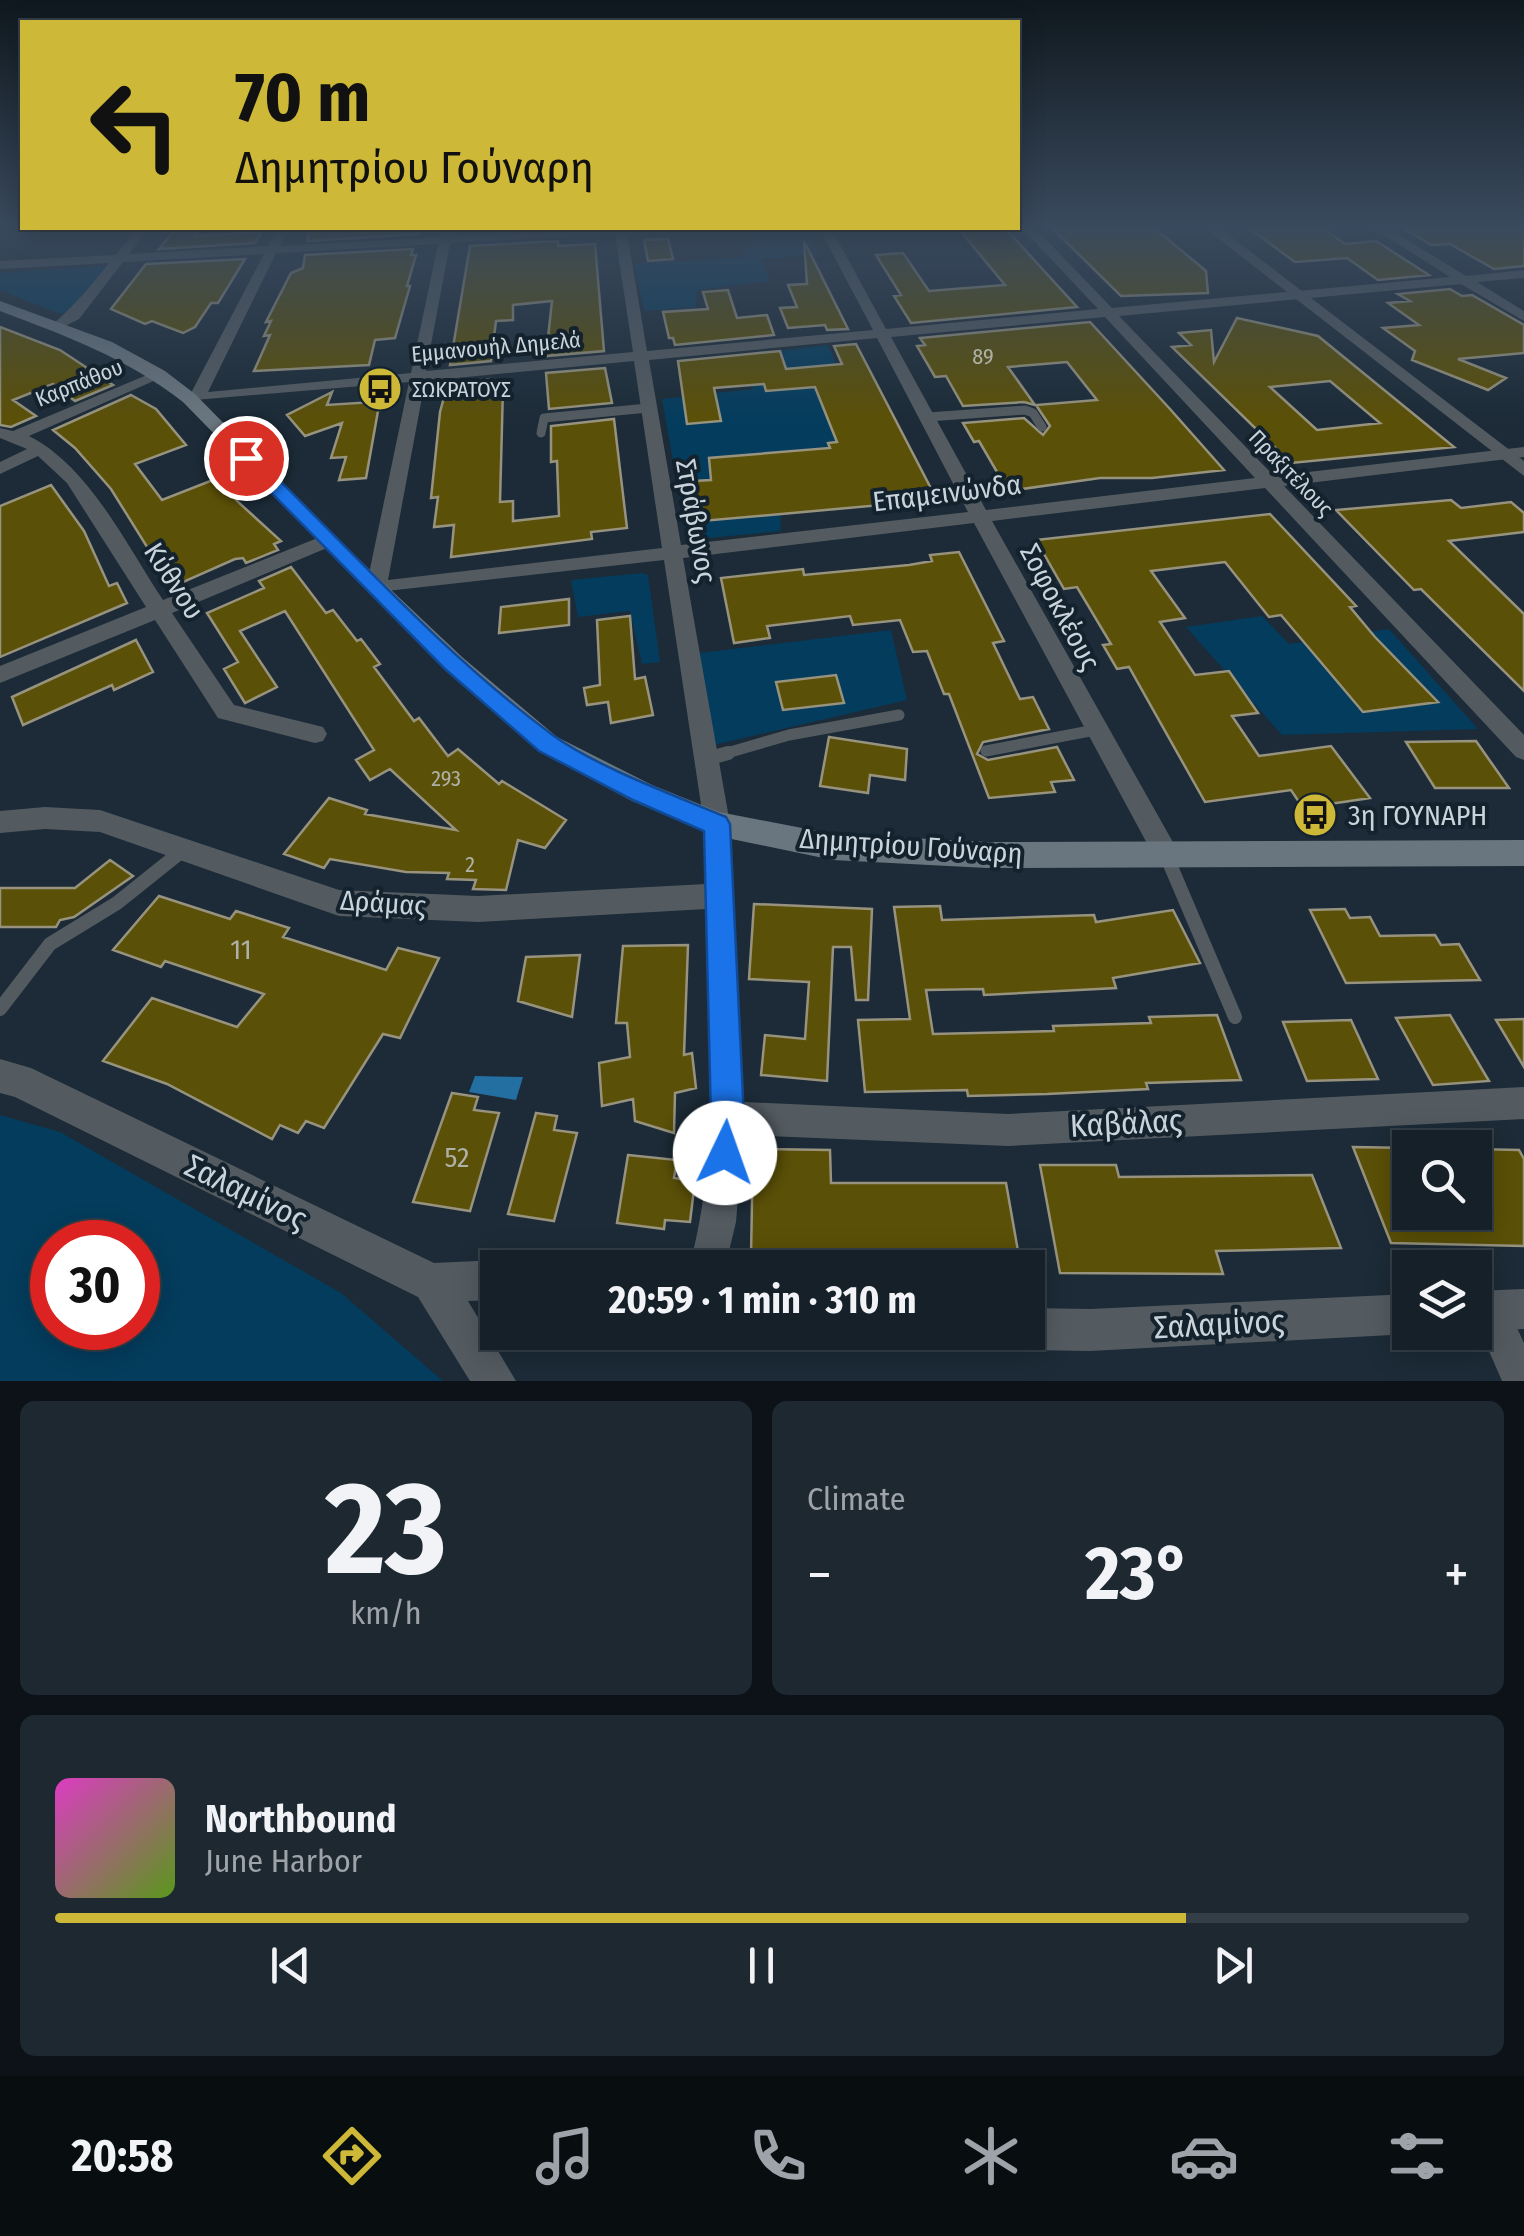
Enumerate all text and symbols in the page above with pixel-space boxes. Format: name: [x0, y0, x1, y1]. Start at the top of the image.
text: 70 m: [235, 56, 370, 140]
icon: left: [70, 60, 200, 190]
text: Δημητρίου Γούναρη: [235, 141, 594, 195]
street label: Εμμανουήλ Δημελά: [410, 326, 582, 368]
house number: 89: [972, 343, 994, 370]
street label: Καρπάθου: [31, 353, 127, 413]
bus stop icon: ΣΩΚΡΑΤΟΥΣ: [357, 366, 403, 412]
place label: ΣΩΚΡΑΤΟΥΣ: [412, 376, 511, 403]
pin: [204, 416, 289, 501]
street label: Πραξιτέλους: [1243, 424, 1339, 522]
icon: arrive: [219, 431, 274, 486]
street label: Στράβωνος: [669, 456, 723, 586]
street label: Επαμεινώνδα: [871, 468, 1023, 518]
street label: Κύθνου: [137, 537, 211, 625]
street label: Σοφοκλέους: [1013, 538, 1107, 676]
house number: 293: [431, 765, 461, 792]
bus stop icon: 3η ΓΟΥΝΑΡΗ: [1292, 792, 1338, 838]
place label: 3η ΓΟΥΝΑΡΗ: [1348, 799, 1487, 832]
street label: Δημητρίου Γούναρη: [799, 822, 1023, 870]
house number: 2: [465, 851, 475, 878]
street label: Δράμας: [339, 884, 427, 922]
house number: 11: [230, 933, 252, 966]
position arrow: [673, 1101, 777, 1205]
street label: Καβάλας: [1069, 1101, 1184, 1145]
map controls: [1392, 1130, 1492, 1350]
button: search: [1392, 1130, 1492, 1230]
house number: 52: [445, 1141, 469, 1174]
street label: Σαλαμίνος: [179, 1146, 314, 1238]
speed limit sign: 30: [30, 1220, 160, 1350]
button: layers: [1392, 1250, 1492, 1350]
text: 20:59 · 1 min · 310 m: [609, 1277, 916, 1323]
street label: Σαλαμίνος: [1153, 1302, 1286, 1346]
text: 23: [325, 1451, 447, 1607]
text: Climate: [807, 1480, 906, 1518]
text: 23°: [1085, 1529, 1191, 1619]
text: −: [807, 1542, 832, 1608]
text: +: [1444, 1542, 1469, 1608]
text: km/h: [350, 1594, 422, 1632]
text: Northbound: [205, 1796, 397, 1842]
text: June Harbor: [205, 1842, 362, 1880]
icon: previous: [263, 1938, 318, 1993]
icon: pause: [734, 1938, 789, 1993]
icon: next: [1206, 1938, 1261, 1993]
icon: directions: [317, 2121, 387, 2191]
icon: music: [530, 2121, 600, 2191]
icon: phone: [743, 2121, 813, 2191]
icon: climate: [956, 2121, 1026, 2191]
icon: car: [1169, 2121, 1239, 2191]
icon: filters: [1382, 2121, 1452, 2191]
text: 20:58: [72, 2129, 174, 2183]

